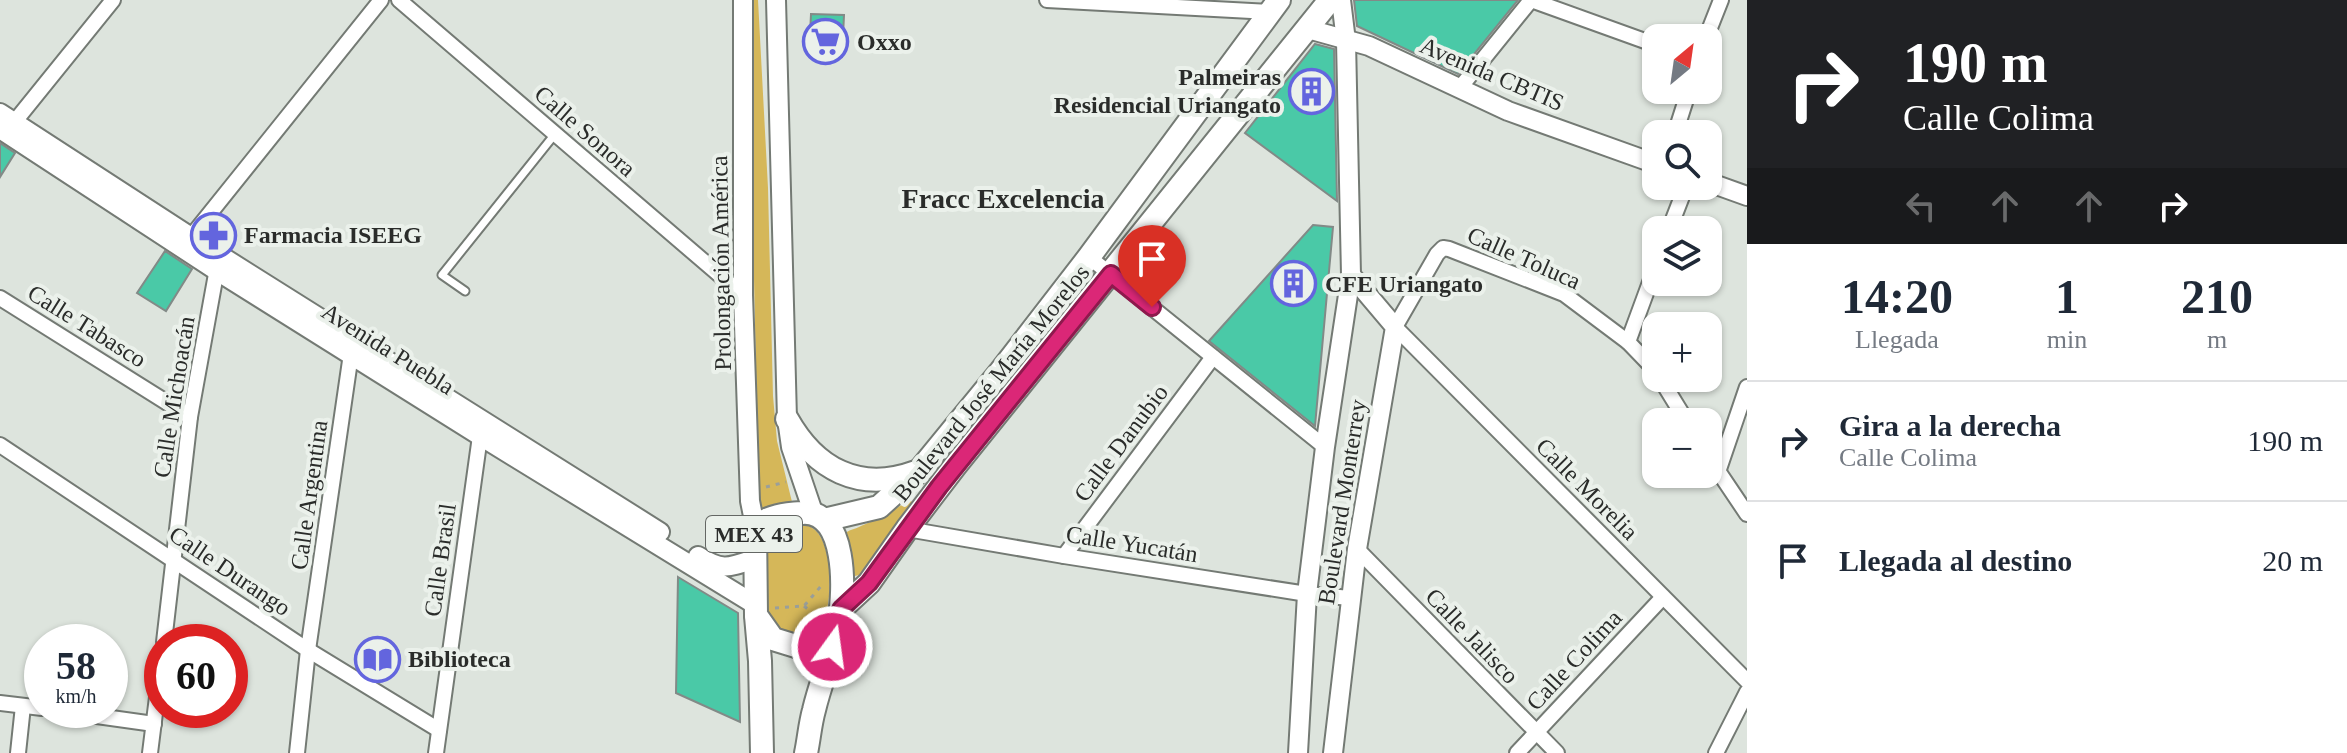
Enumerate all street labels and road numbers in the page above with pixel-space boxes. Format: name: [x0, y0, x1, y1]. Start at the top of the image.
street label: Avenida CBTIS: [1416, 32, 1568, 116]
street label: Calle Sonora: [529, 80, 641, 182]
street label: Prolongación América: [706, 155, 736, 371]
street label: Calle Toluca: [1463, 221, 1585, 295]
street label: Boulevard José María Morelos: [888, 260, 1094, 506]
street label: Calle Tabasco: [23, 279, 151, 373]
street label: Avenida Puebla: [317, 298, 459, 400]
street label: Calle Michoacán: [148, 314, 200, 480]
street label: Calle Danubio: [1069, 380, 1173, 506]
street label: Boulevard Monterrey: [1313, 398, 1371, 606]
street label: Calle Argentina: [286, 418, 332, 572]
street label: Calle Morelia: [1531, 433, 1643, 545]
street label: Calle Brasil: [419, 501, 461, 618]
road number: MEX 43: [706, 516, 802, 552]
street label: Calle Durango: [164, 521, 296, 621]
street label: Calle Yucatán: [1064, 521, 1200, 567]
street label: Calle Jalisco: [1420, 583, 1524, 689]
street label: Calle Colima: [1521, 604, 1627, 715]

